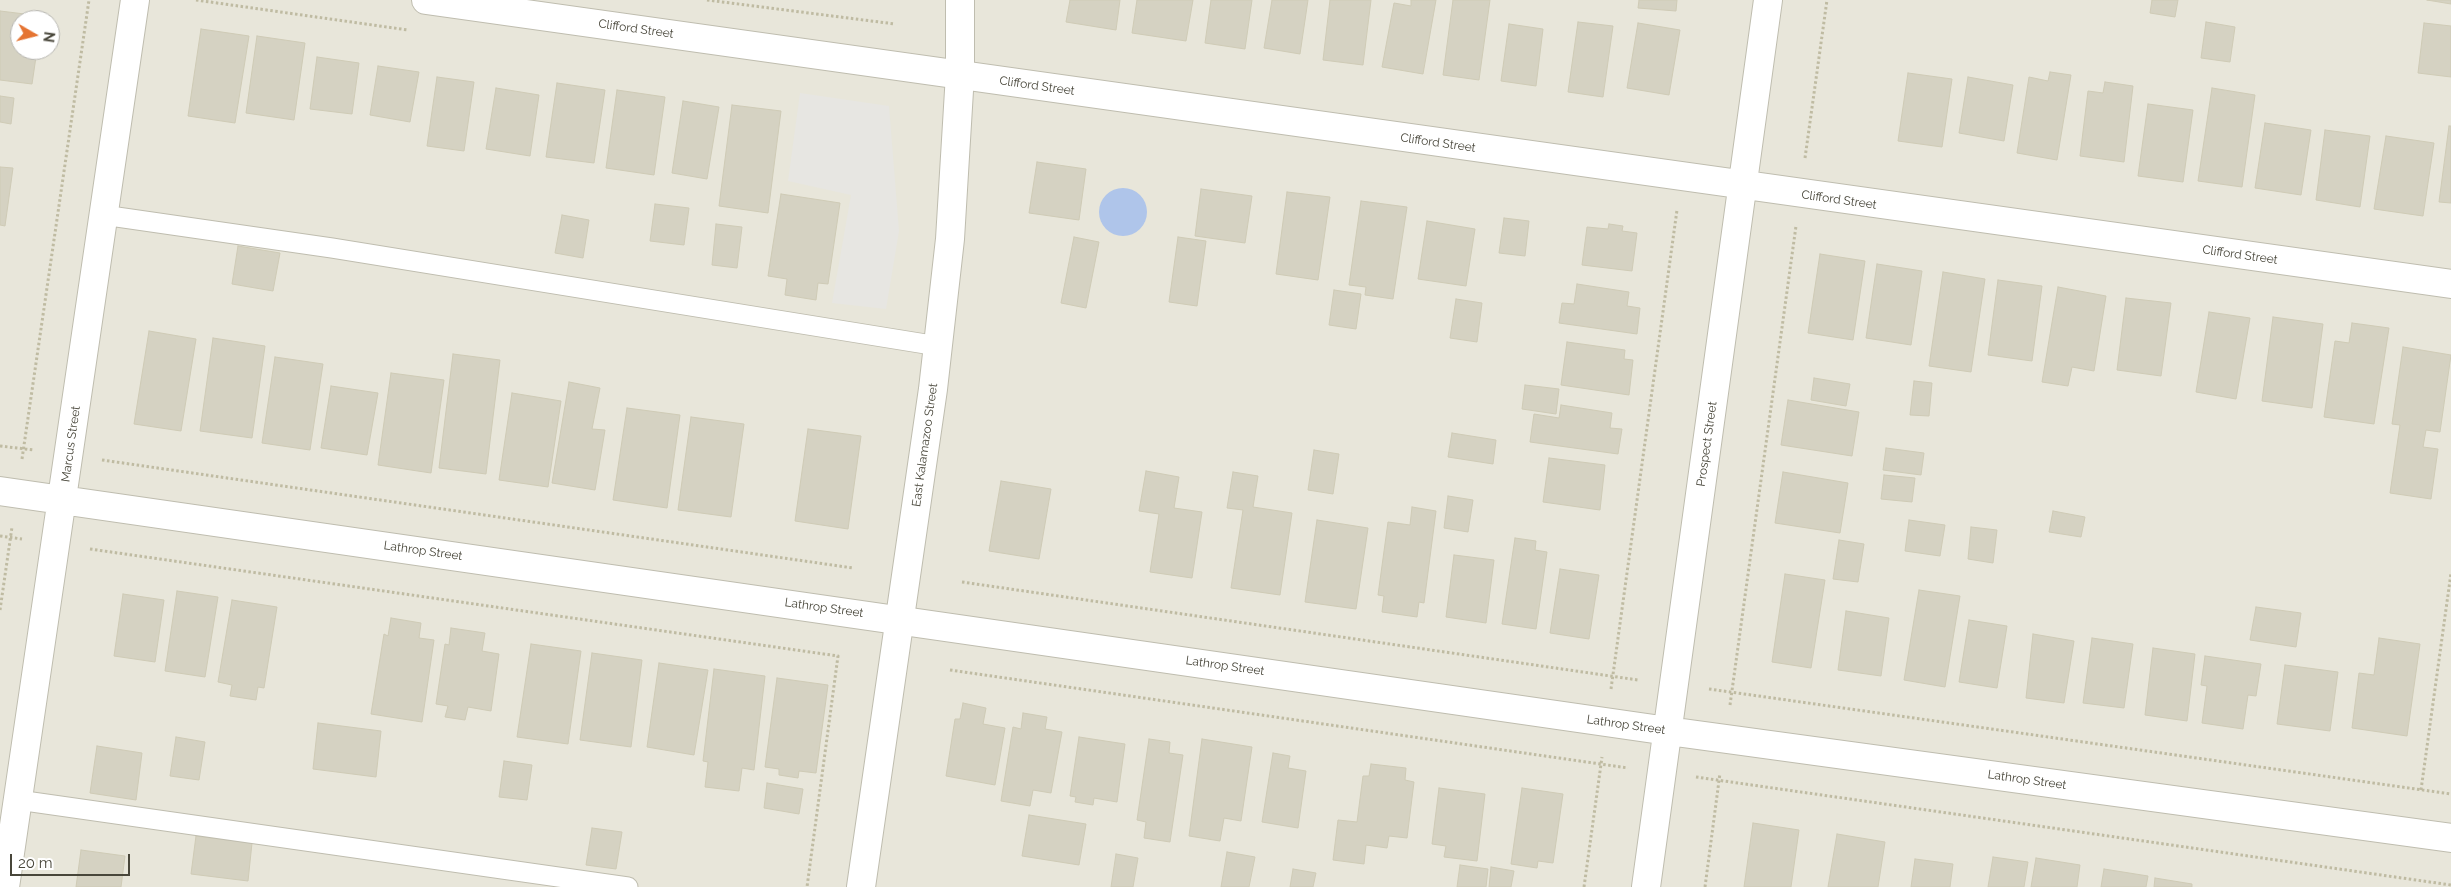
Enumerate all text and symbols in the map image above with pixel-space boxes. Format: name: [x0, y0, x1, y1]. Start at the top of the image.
north arrow: [10, 10, 60, 60]
street label: Clifford Street: [597, 17, 675, 41]
text: N: [40, 31, 58, 43]
street label: Clifford Street: [998, 74, 1076, 98]
street label: Clifford Street: [1399, 131, 1477, 155]
street label: Clifford Street: [1800, 188, 1878, 212]
street label: Clifford Street: [2201, 243, 2279, 267]
street label: East Kalamazoo Street: [909, 382, 941, 508]
street label: Prospect Street: [1694, 401, 1720, 487]
street label: Marcus Street: [59, 405, 83, 483]
street label: Lathrop Street: [383, 538, 463, 564]
street label: Lathrop Street: [784, 595, 864, 621]
street label: Lathrop Street: [1185, 653, 1265, 679]
street label: Lathrop Street: [1586, 712, 1666, 738]
street label: Lathrop Street: [1987, 767, 2067, 793]
scale bar: [12, 844, 132, 876]
text: 20 m: [18, 854, 53, 872]

